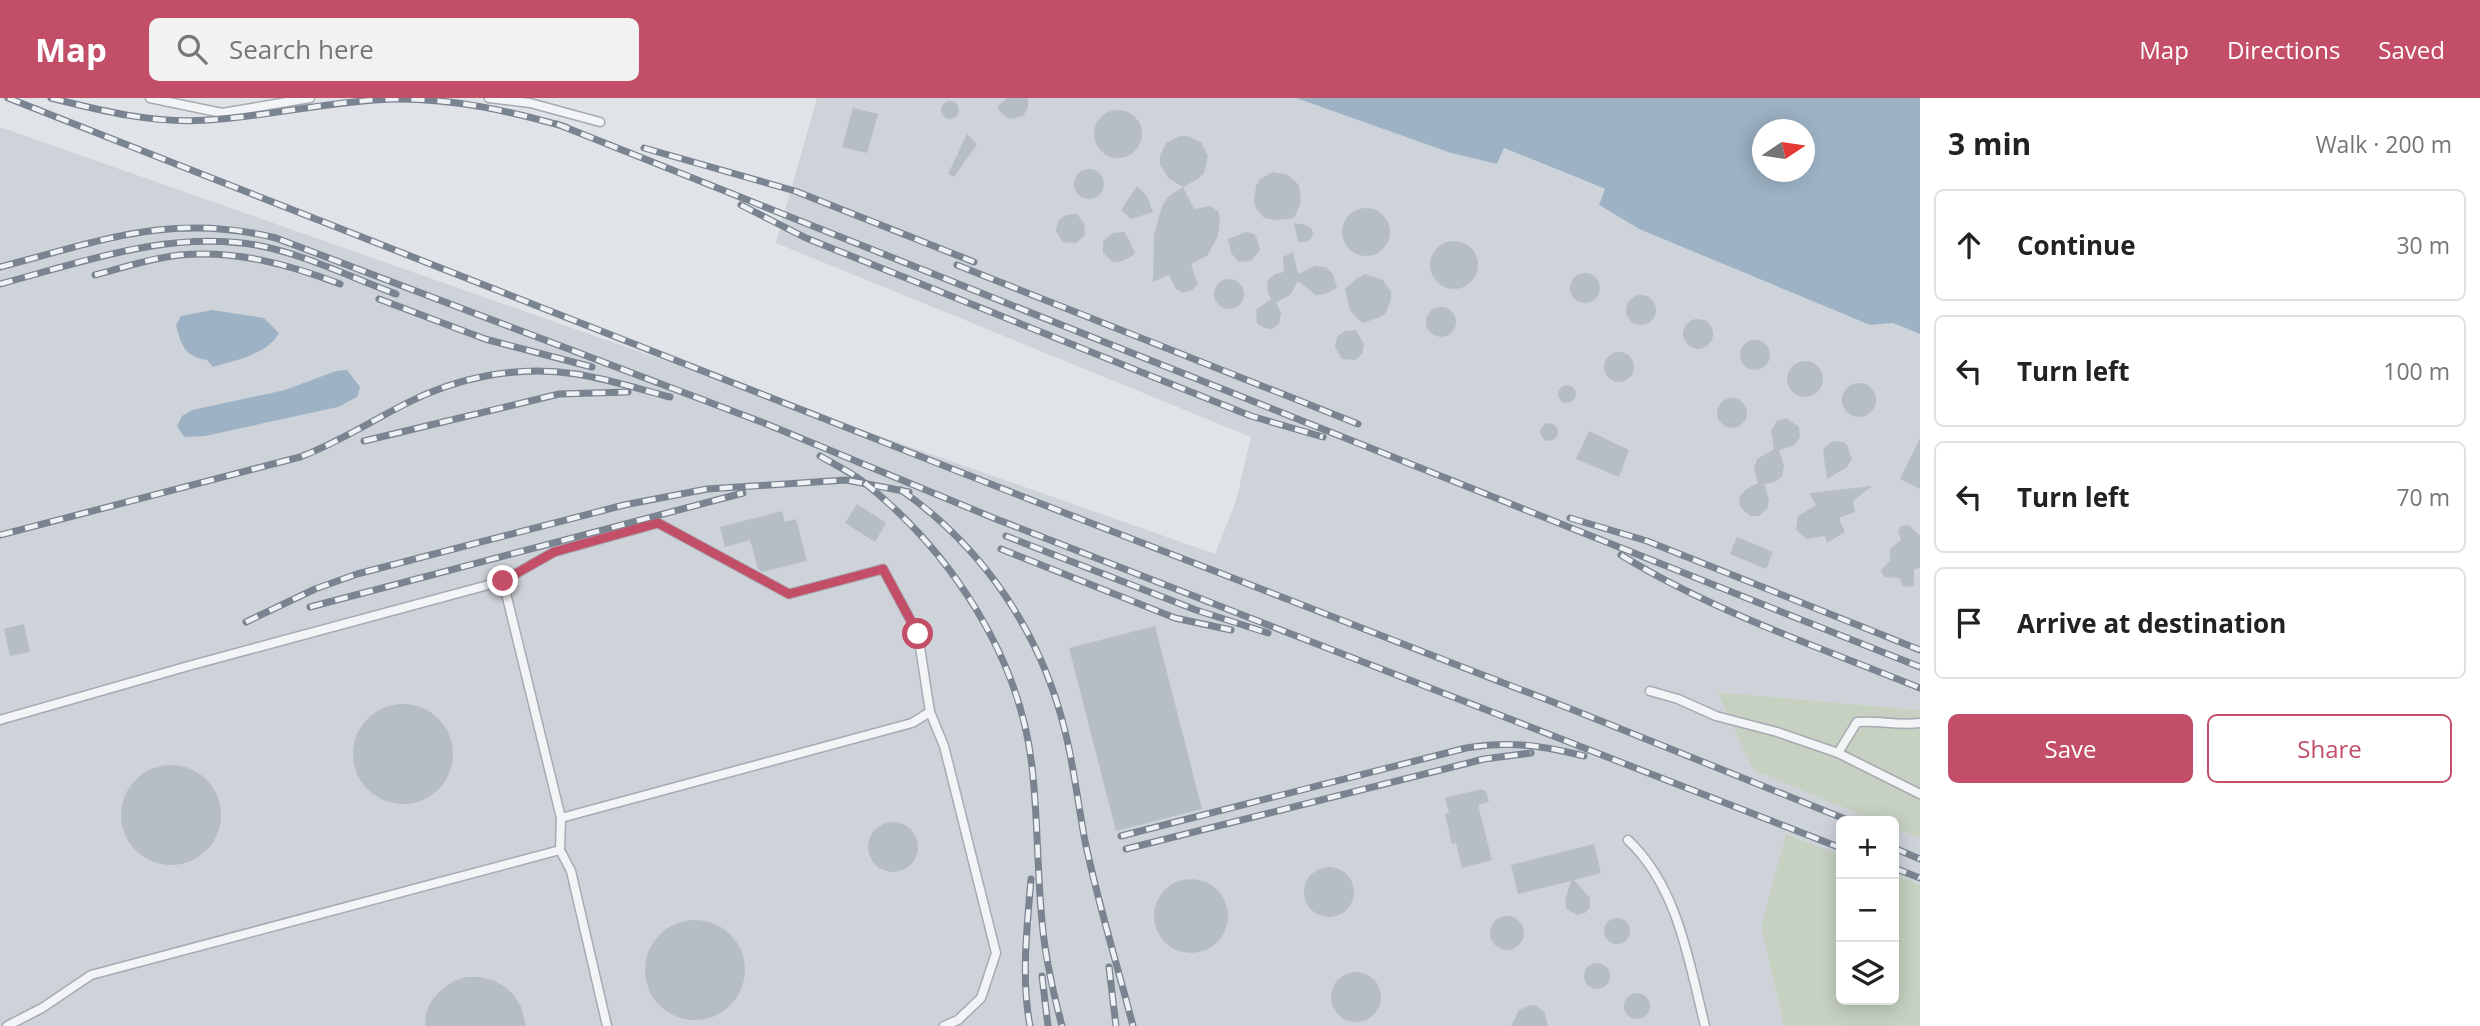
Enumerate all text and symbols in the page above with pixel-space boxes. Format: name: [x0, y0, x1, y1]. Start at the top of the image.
search box: [149, 18, 639, 81]
text: Map: [35, 27, 107, 72]
icon: search: [173, 30, 211, 68]
text: Search here: [229, 31, 374, 67]
text: Map: [2139, 33, 2189, 66]
text: Directions: [2227, 33, 2340, 66]
text: Saved: [2378, 33, 2445, 66]
north arrow: [1752, 119, 1815, 182]
text: 3 min: [1948, 123, 2031, 164]
text: Walk · 200 m: [2315, 128, 2452, 160]
icon: ahead: [1950, 226, 1988, 264]
text: Continue: [2017, 227, 2136, 263]
text: 30 m: [2396, 229, 2450, 261]
icon: left: [1950, 352, 1988, 390]
text: Turn left: [2017, 353, 2129, 389]
text: 100 m: [2383, 355, 2450, 387]
icon: left: [1950, 478, 1988, 516]
text: Turn left: [2017, 479, 2129, 515]
text: 70 m: [2396, 481, 2450, 513]
route end: [487, 565, 518, 596]
icon: arrive: [1950, 604, 1988, 642]
text: Arrive at destination: [2017, 605, 2286, 641]
route start: [902, 618, 933, 649]
button: Save: [1948, 714, 2193, 783]
button: Share: [2207, 714, 2452, 783]
map controls: [1836, 816, 1899, 1005]
button: +: [1836, 816, 1899, 879]
button: −: [1836, 879, 1899, 942]
button: layers: [1836, 942, 1899, 1005]

